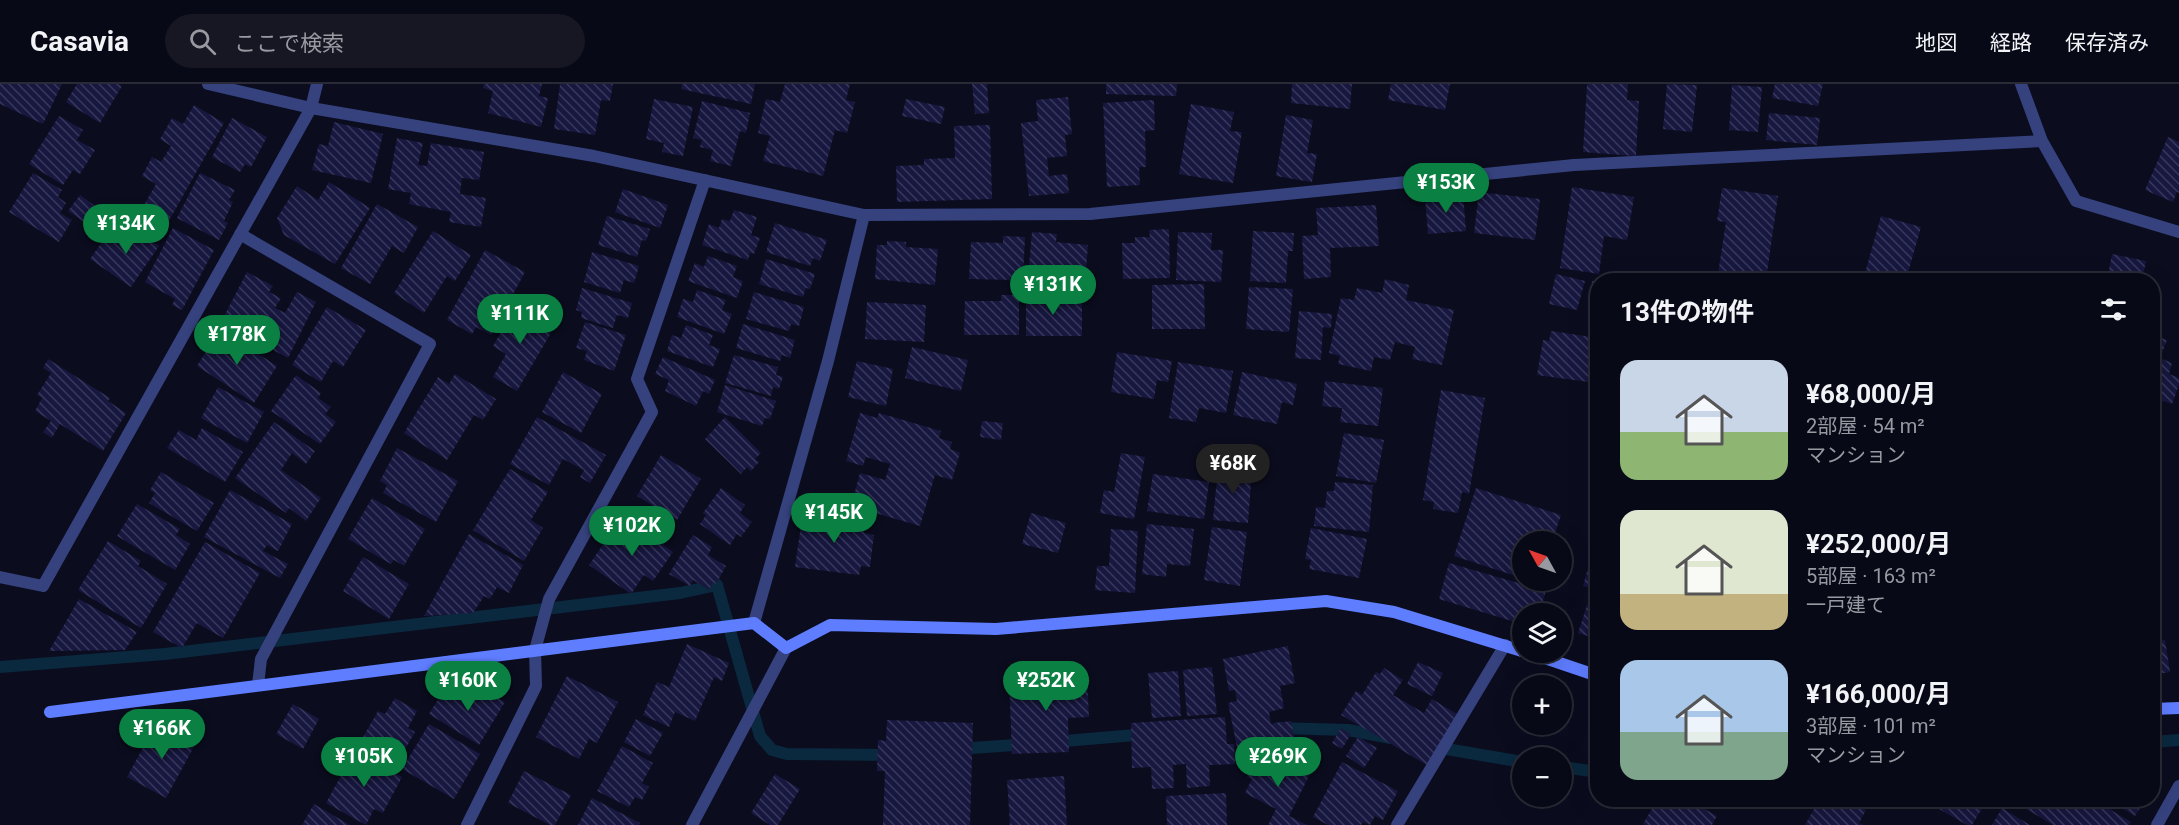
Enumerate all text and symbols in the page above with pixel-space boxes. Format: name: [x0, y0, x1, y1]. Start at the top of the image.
search box: [165, 14, 585, 68]
text: Casavia: [30, 25, 129, 58]
icon: search: [186, 25, 219, 58]
text: ここで検索: [234, 31, 344, 56]
text: 地図: [1915, 31, 1957, 55]
text: 経路: [1990, 31, 2032, 55]
text: 保存済み: [2065, 31, 2149, 55]
pin: ¥153K: [1404, 163, 1488, 214]
text: ¥153K: [1417, 170, 1475, 194]
pin: ¥134K: [84, 204, 168, 255]
text: ¥134K: [97, 211, 155, 235]
pin: ¥131K: [1011, 265, 1095, 316]
text: ¥131K: [1024, 272, 1082, 296]
icon: filters: [2097, 293, 2130, 326]
pin: ¥111K: [478, 294, 562, 345]
text: 13件の物件: [1620, 297, 1754, 327]
text: ¥111K: [491, 301, 549, 325]
pin: ¥178K: [195, 315, 279, 366]
text: ¥178K: [208, 322, 266, 346]
text: ¥68,000/月: [1806, 379, 1937, 409]
icon: home: [1668, 384, 1740, 456]
text: 2部屋 · 54 m²: [1806, 414, 1925, 438]
text: マンション: [1806, 443, 1906, 467]
pin: ¥68K: [1197, 444, 1269, 495]
text: ¥68K: [1210, 451, 1256, 475]
pin: ¥145K: [792, 493, 876, 544]
text: ¥145K: [805, 500, 863, 524]
pin: ¥102K: [590, 506, 674, 557]
text: ¥102K: [603, 513, 661, 537]
text: ¥252,000/月: [1806, 529, 1952, 559]
north arrow: [1512, 531, 1572, 591]
map controls: [1512, 531, 1572, 807]
icon: home: [1668, 534, 1740, 606]
text: 5部屋 · 163 m²: [1806, 564, 1936, 588]
text: 一戸建て: [1806, 593, 1886, 617]
button: layers: [1512, 603, 1572, 663]
pin: ¥160K: [426, 661, 510, 712]
pin: ¥252K: [1004, 661, 1088, 712]
text: ¥160K: [439, 668, 497, 692]
text: ¥252K: [1017, 668, 1075, 692]
button: +: [1512, 675, 1572, 735]
text: ¥166,000/月: [1806, 679, 1952, 709]
icon: home: [1668, 684, 1740, 756]
pin: ¥166K: [120, 709, 204, 760]
text: 3部屋 · 101 m²: [1806, 714, 1936, 738]
text: ¥166K: [133, 716, 191, 740]
pin: ¥105K: [322, 737, 406, 788]
pin: ¥269K: [1236, 737, 1320, 788]
text: マンション: [1806, 743, 1906, 767]
text: ¥105K: [335, 744, 393, 768]
text: ¥269K: [1249, 744, 1307, 768]
button: −: [1512, 747, 1572, 807]

